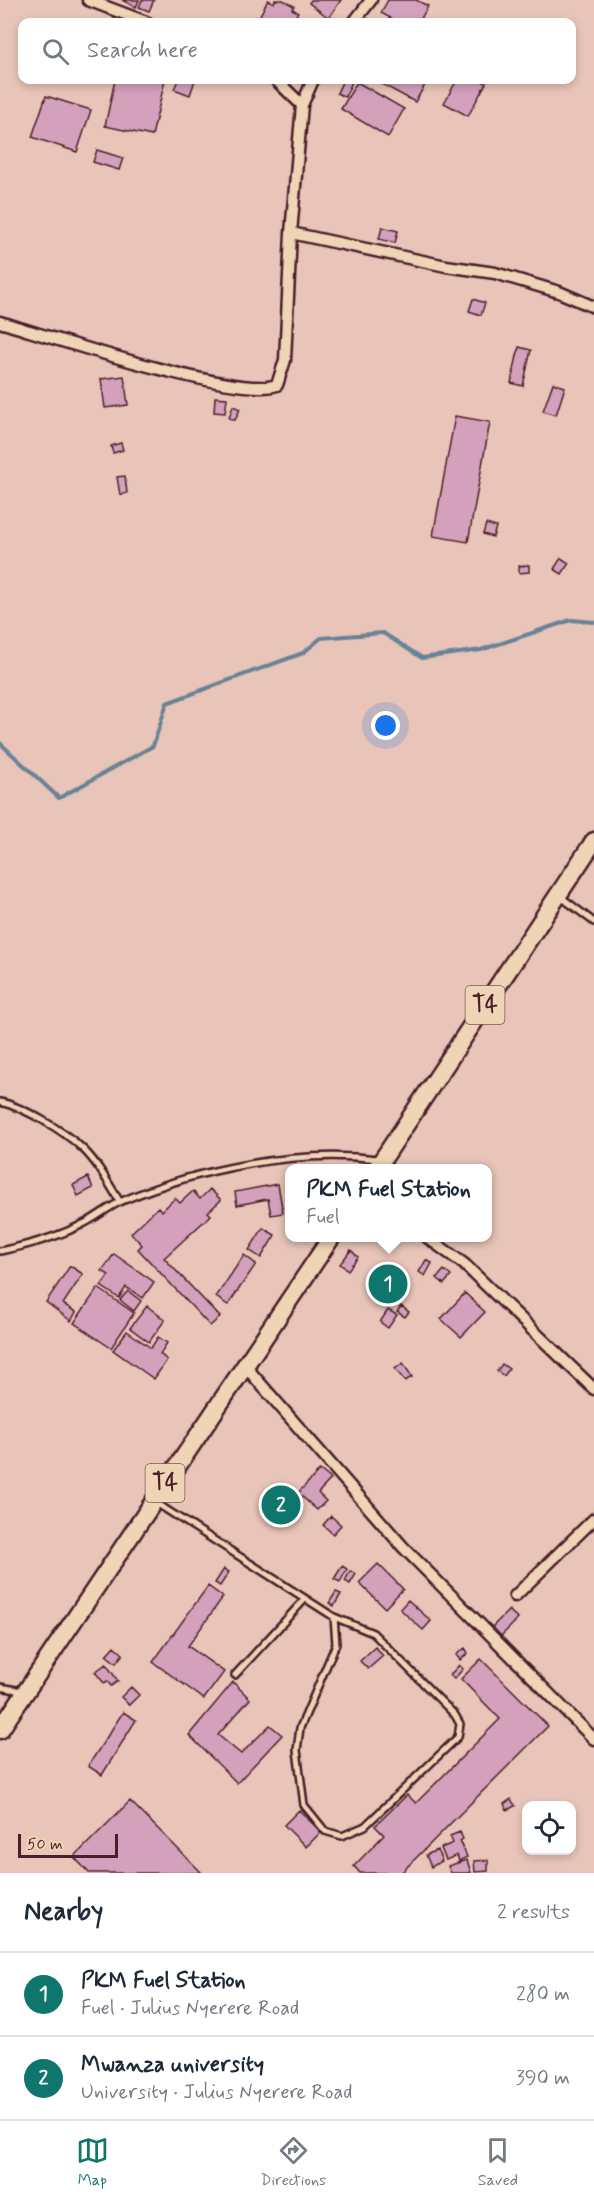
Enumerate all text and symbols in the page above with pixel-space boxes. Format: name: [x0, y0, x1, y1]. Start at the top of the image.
search box: [18, 18, 576, 84]
icon: search: [39, 35, 72, 68]
text: Search here: [87, 37, 198, 65]
your location: [371, 711, 400, 740]
road number: T4: [466, 986, 504, 1024]
popup: [285, 1164, 492, 1242]
text: PKM Fuel Station: [306, 1176, 471, 1204]
text: Fuel: [306, 1204, 340, 1231]
pin: 1: [368, 1262, 408, 1306]
road number: T4: [146, 1464, 184, 1502]
pin: 2: [262, 1482, 300, 1528]
map controls: [522, 1801, 576, 1855]
button: locate: [522, 1801, 576, 1855]
scale bar: [18, 1831, 118, 1858]
text: 50 m: [27, 1834, 63, 1855]
text: Nearby: [24, 1895, 103, 1929]
text: 2 results: [497, 1899, 570, 1926]
text: PKM Fuel Station: [81, 1967, 246, 1995]
text: 1: [39, 1981, 48, 2008]
text: 280 m: [516, 1981, 570, 2008]
text: Fuel · Julius Nyerere Road: [81, 1995, 299, 2022]
text: Mwanza university: [81, 2051, 264, 2079]
text: 2: [39, 2065, 48, 2092]
text: 390 m: [516, 2065, 570, 2092]
text: University · Julius Nyerere Road: [81, 2079, 353, 2106]
tab: Map: [76, 2134, 109, 2191]
tab: Directions: [260, 2134, 326, 2191]
tab: Saved: [478, 2134, 518, 2191]

